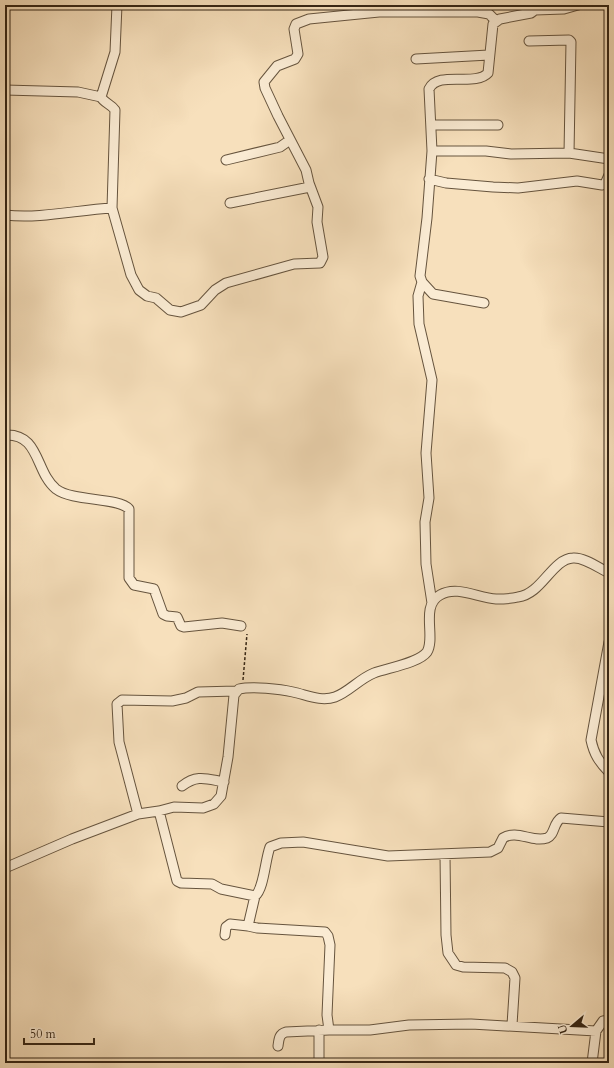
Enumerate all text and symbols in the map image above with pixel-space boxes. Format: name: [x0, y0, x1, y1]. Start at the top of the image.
north arrow: [552, 1006, 592, 1046]
scale bar: [24, 1020, 94, 1046]
text: U: [554, 1022, 572, 1036]
text: 50 m: [30, 1026, 57, 1042]

